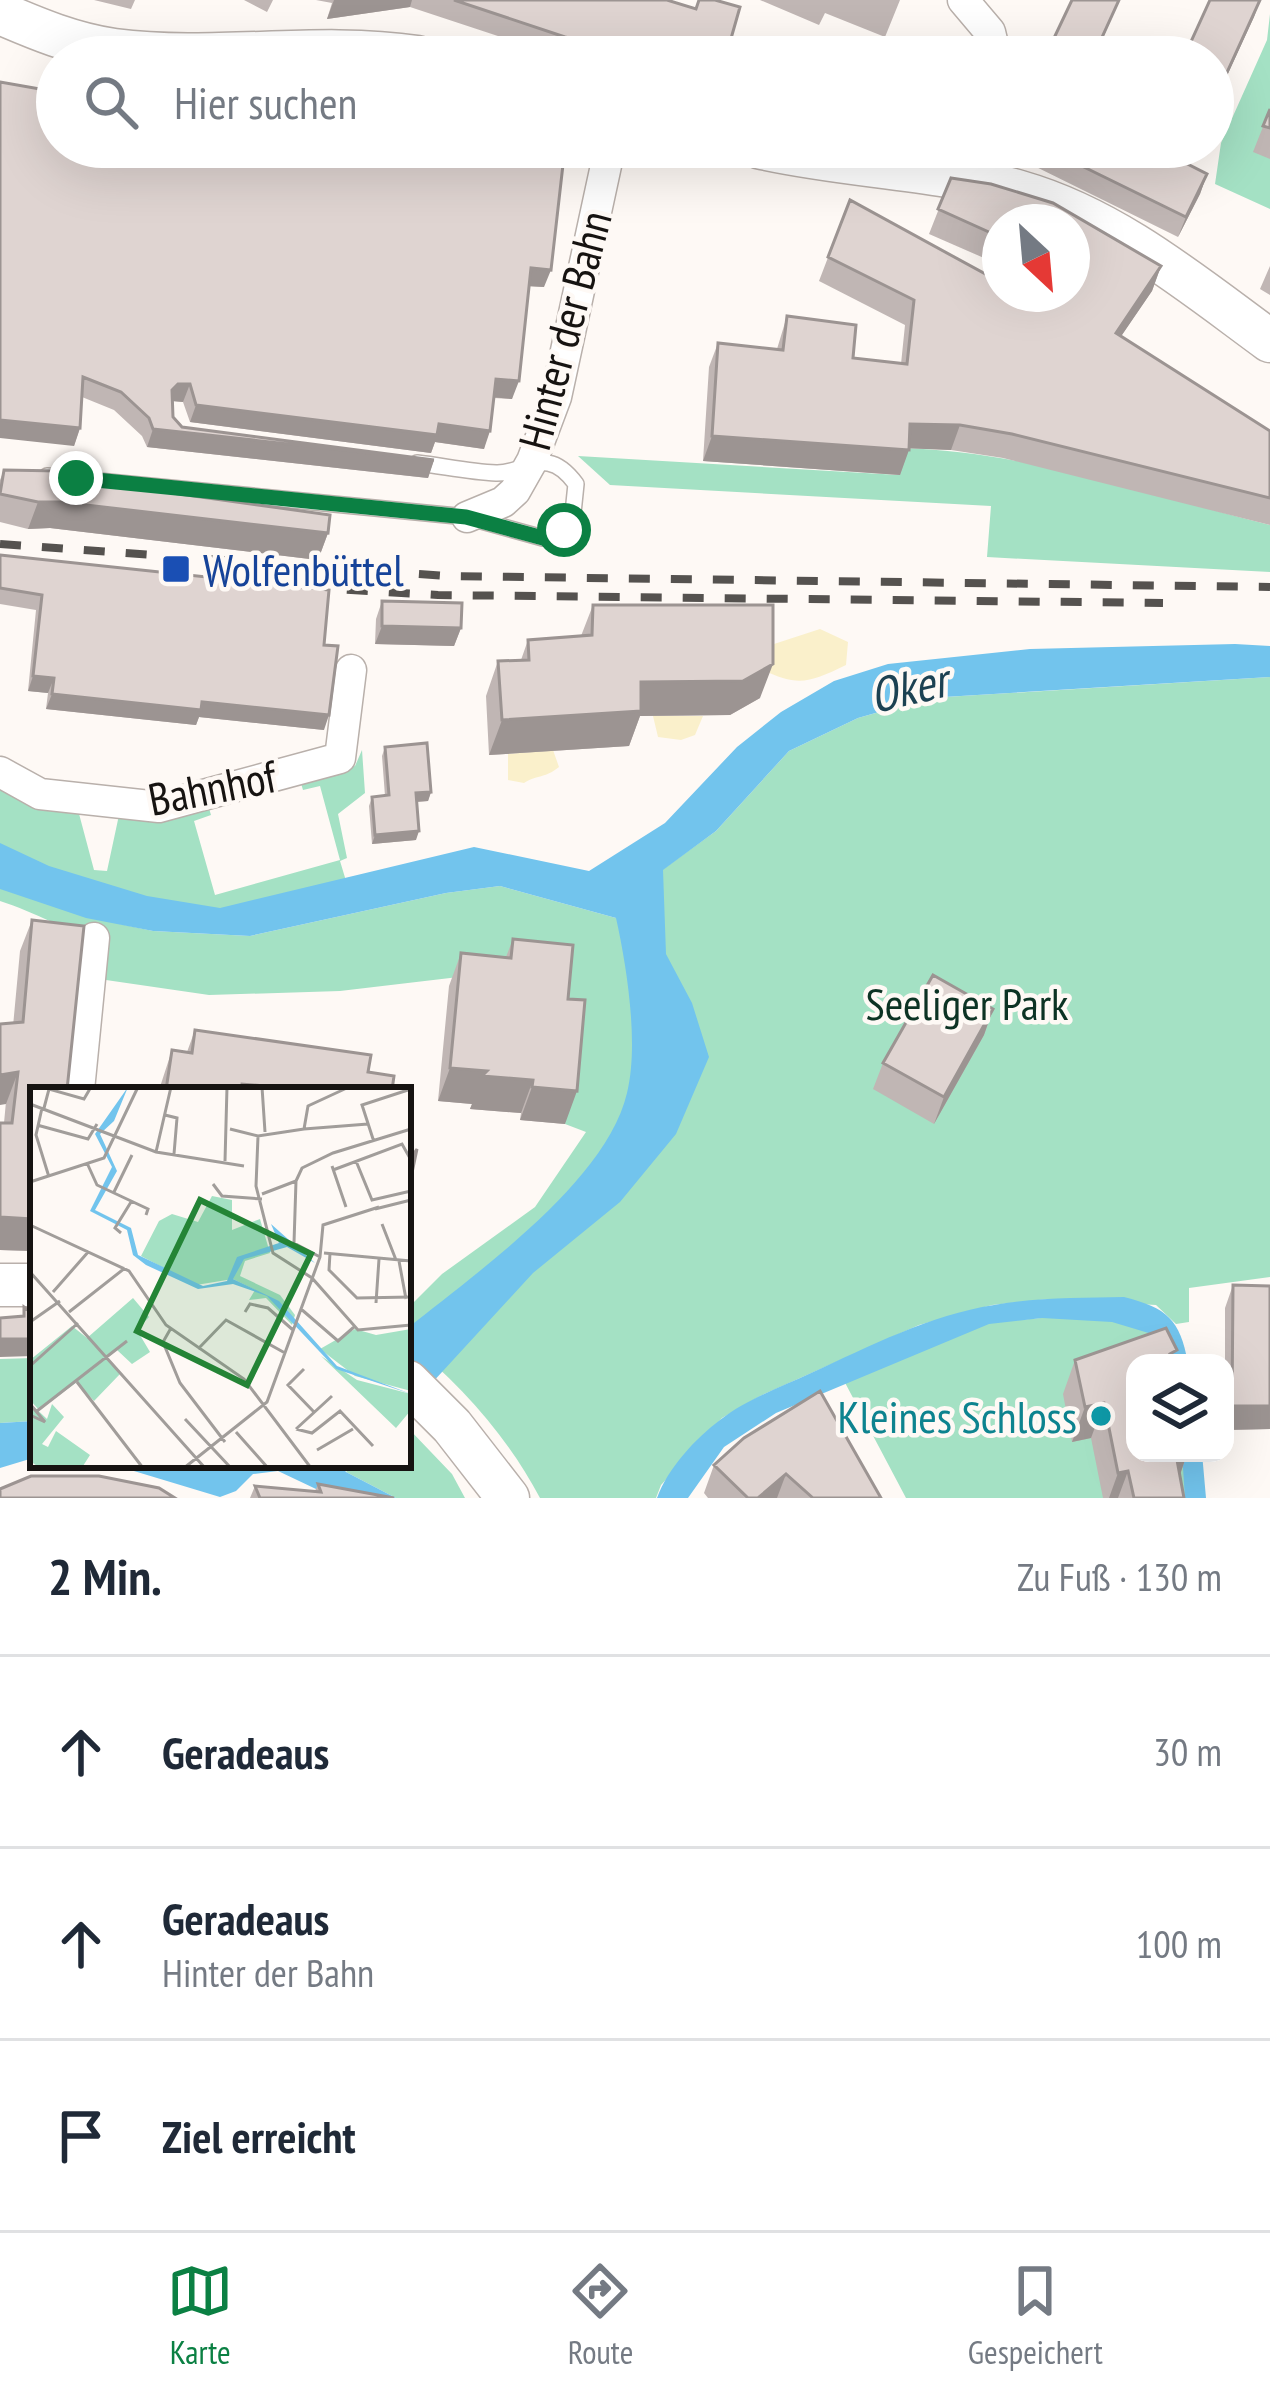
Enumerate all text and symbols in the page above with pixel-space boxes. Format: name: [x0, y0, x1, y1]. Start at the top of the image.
search box: [36, 36, 1234, 168]
icon: search: [78, 69, 144, 135]
text: Hier suchen: [174, 73, 357, 131]
street label: Hinter der Bahn: [504, 204, 624, 456]
north arrow: [982, 204, 1090, 312]
route end: [49, 451, 103, 505]
route start: [537, 503, 591, 557]
place label: Wolfenbüttel: [203, 540, 404, 598]
marker: Wolfenbüttel: [160, 553, 192, 585]
water label: Oker: [863, 647, 958, 726]
street label: Bahnhof: [143, 746, 282, 828]
park label: Seeliger Park: [865, 974, 1069, 1032]
inset map: [30, 1087, 411, 1468]
map controls: [1126, 1354, 1234, 1462]
button: layers: [1126, 1354, 1234, 1462]
place label: Kleines Schloss: [837, 1387, 1077, 1445]
marker: Kleines Schloss: [1088, 1403, 1114, 1429]
text: 2 Min.: [48, 1543, 162, 1609]
text: Zu Fuß · 130 m: [1017, 1551, 1222, 1602]
icon: ahead: [48, 1719, 114, 1785]
text: Geradeaus: [162, 1723, 329, 1781]
text: 30 m: [1153, 1726, 1222, 1777]
text: Geradeaus: [162, 1889, 329, 1947]
icon: ahead: [48, 1911, 114, 1977]
text: 100 m: [1136, 1918, 1222, 1969]
text: Hinter der Bahn: [162, 1947, 374, 1998]
icon: arrive: [48, 2103, 114, 2169]
text: Ziel erreicht: [162, 2107, 356, 2165]
tab: Karte: [167, 2258, 233, 2373]
tab: Route: [567, 2258, 633, 2373]
tab: Gespeichert: [968, 2258, 1103, 2373]

